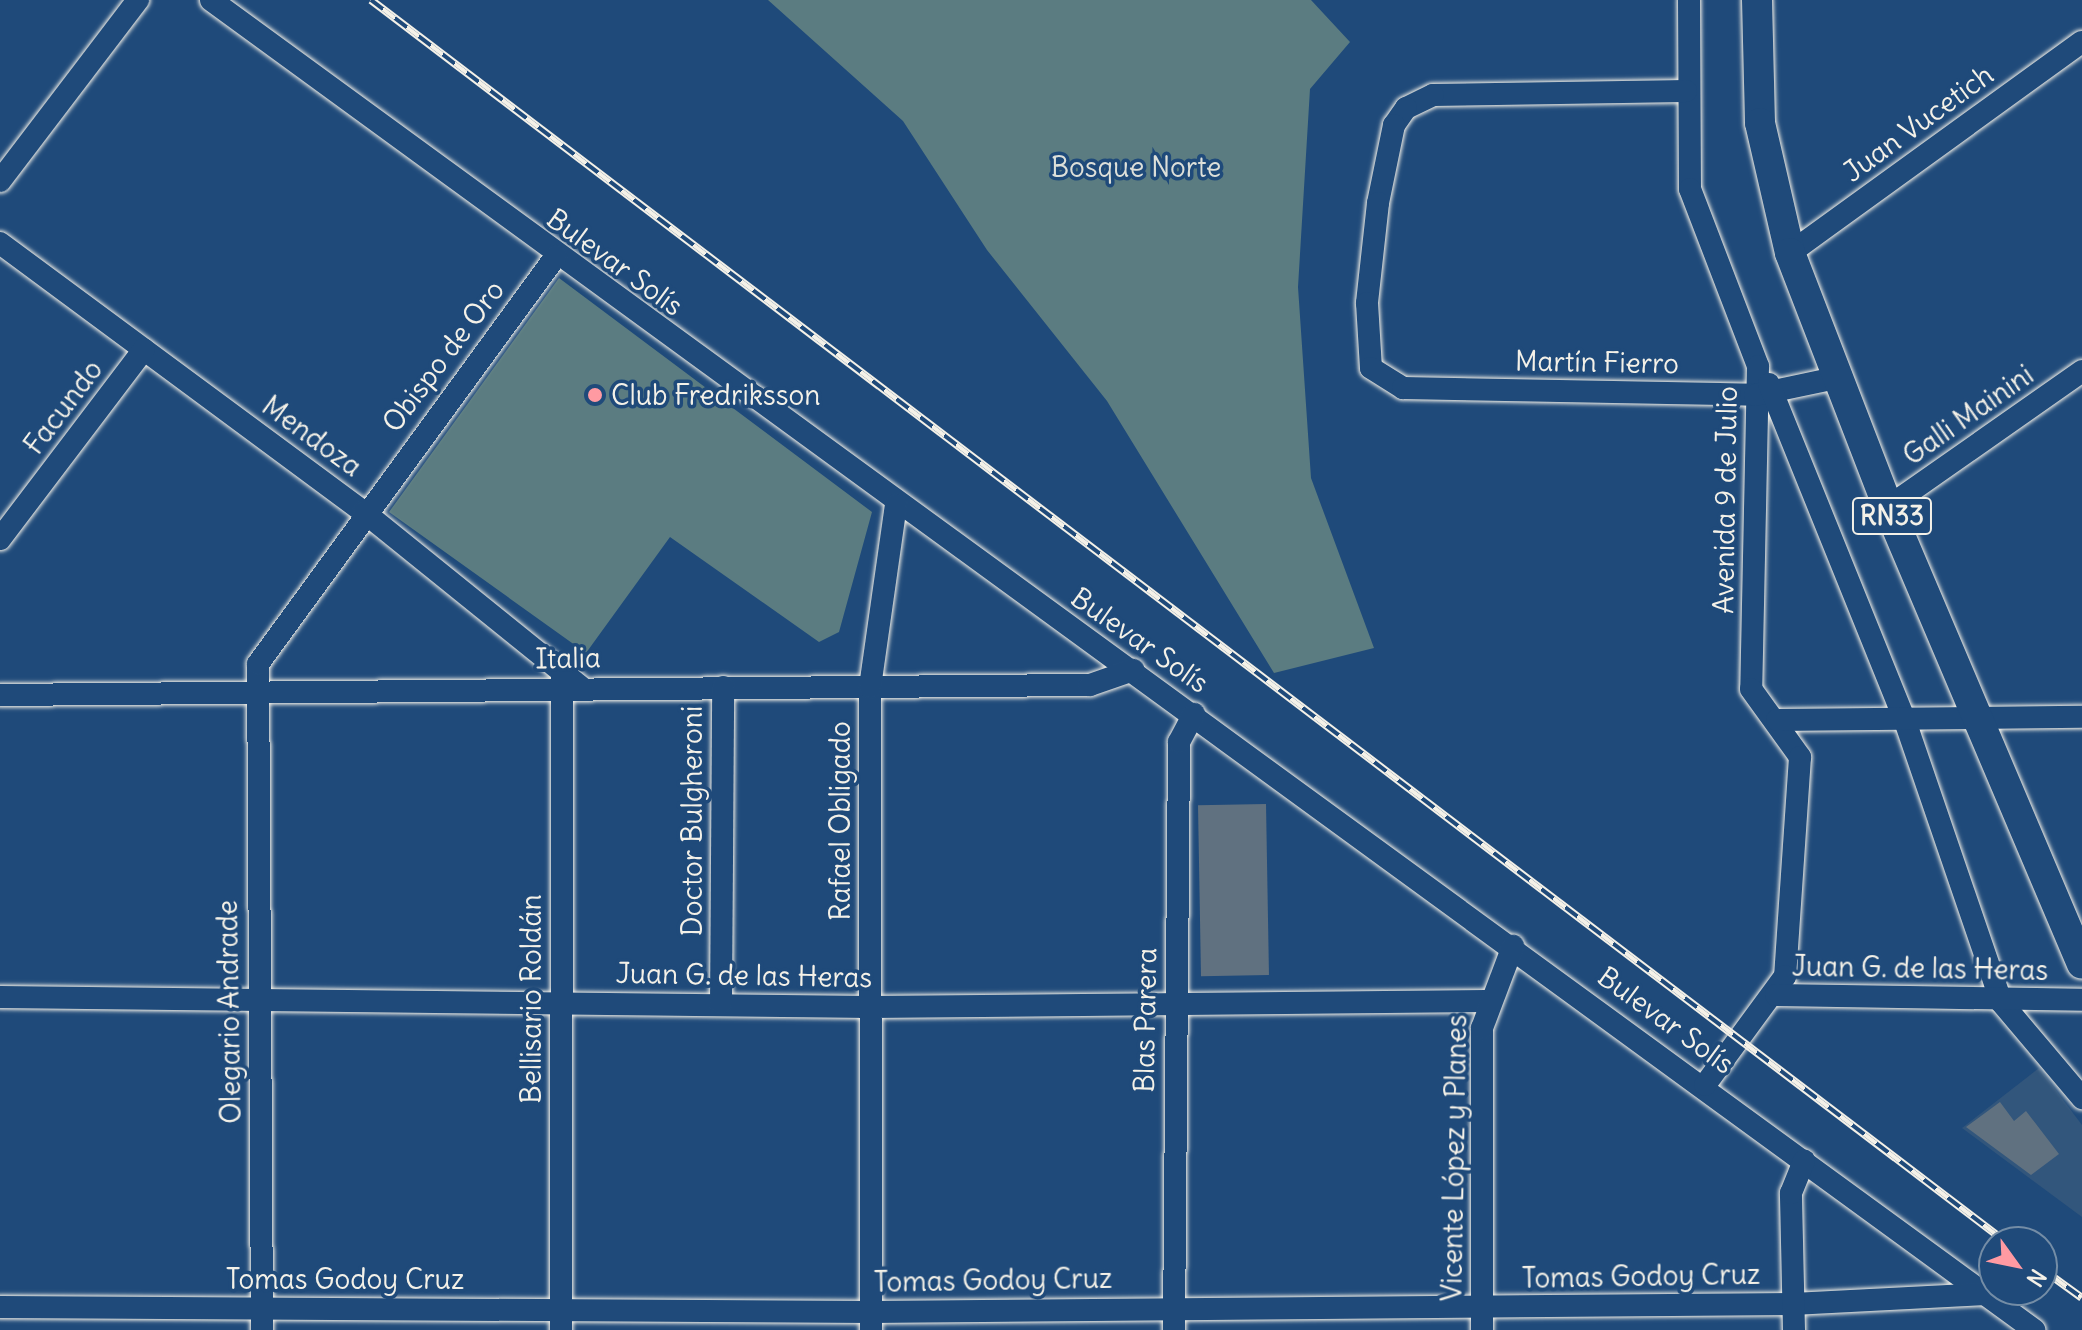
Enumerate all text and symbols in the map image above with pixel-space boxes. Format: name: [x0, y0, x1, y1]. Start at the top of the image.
street label: Juan Vucetich: [1836, 57, 2000, 189]
park label: Bosque Norte: [1051, 150, 1221, 184]
street label: Bulevar Solís: [540, 201, 690, 323]
street label: Obispo de Oro: [375, 274, 511, 438]
street label: Martín Fierro: [1515, 344, 1679, 380]
street label: Facundo: [17, 353, 109, 461]
street label: Galli Mainini: [1896, 358, 2040, 472]
place label: Club Fredriksson: [611, 378, 820, 412]
marker: Club Fredriksson: [586, 386, 604, 404]
street label: Avenida 9 de Julio: [1706, 386, 1744, 614]
street label: Mendoza: [256, 389, 368, 483]
road number: RN33: [1850, 494, 1934, 538]
street label: Bulevar Solís: [1065, 580, 1215, 700]
street label: Italia: [535, 641, 601, 675]
street label: Doctor Bulgheroni: [675, 706, 709, 936]
street label: Rafael Obligado: [823, 721, 857, 921]
street label: Bellisario Roldán: [514, 894, 548, 1104]
street label: Olegario Andrade: [210, 900, 248, 1124]
street label: Blas Parera: [1127, 947, 1163, 1093]
street label: Juan G. de las Heras: [1791, 949, 2049, 987]
street label: Juan G. de las Heras: [615, 956, 873, 994]
street label: Bulevar Solís: [1591, 959, 1741, 1081]
street label: Vicente López y Planes: [1435, 1014, 1473, 1302]
north arrow: [1978, 1226, 2058, 1306]
street label: Tomas Godoy Cruz: [1521, 1257, 1761, 1295]
street label: Tomas Godoy Cruz: [873, 1261, 1113, 1299]
street label: Tomas Godoy Cruz: [226, 1262, 464, 1296]
text: N: [2021, 1264, 2052, 1292]

